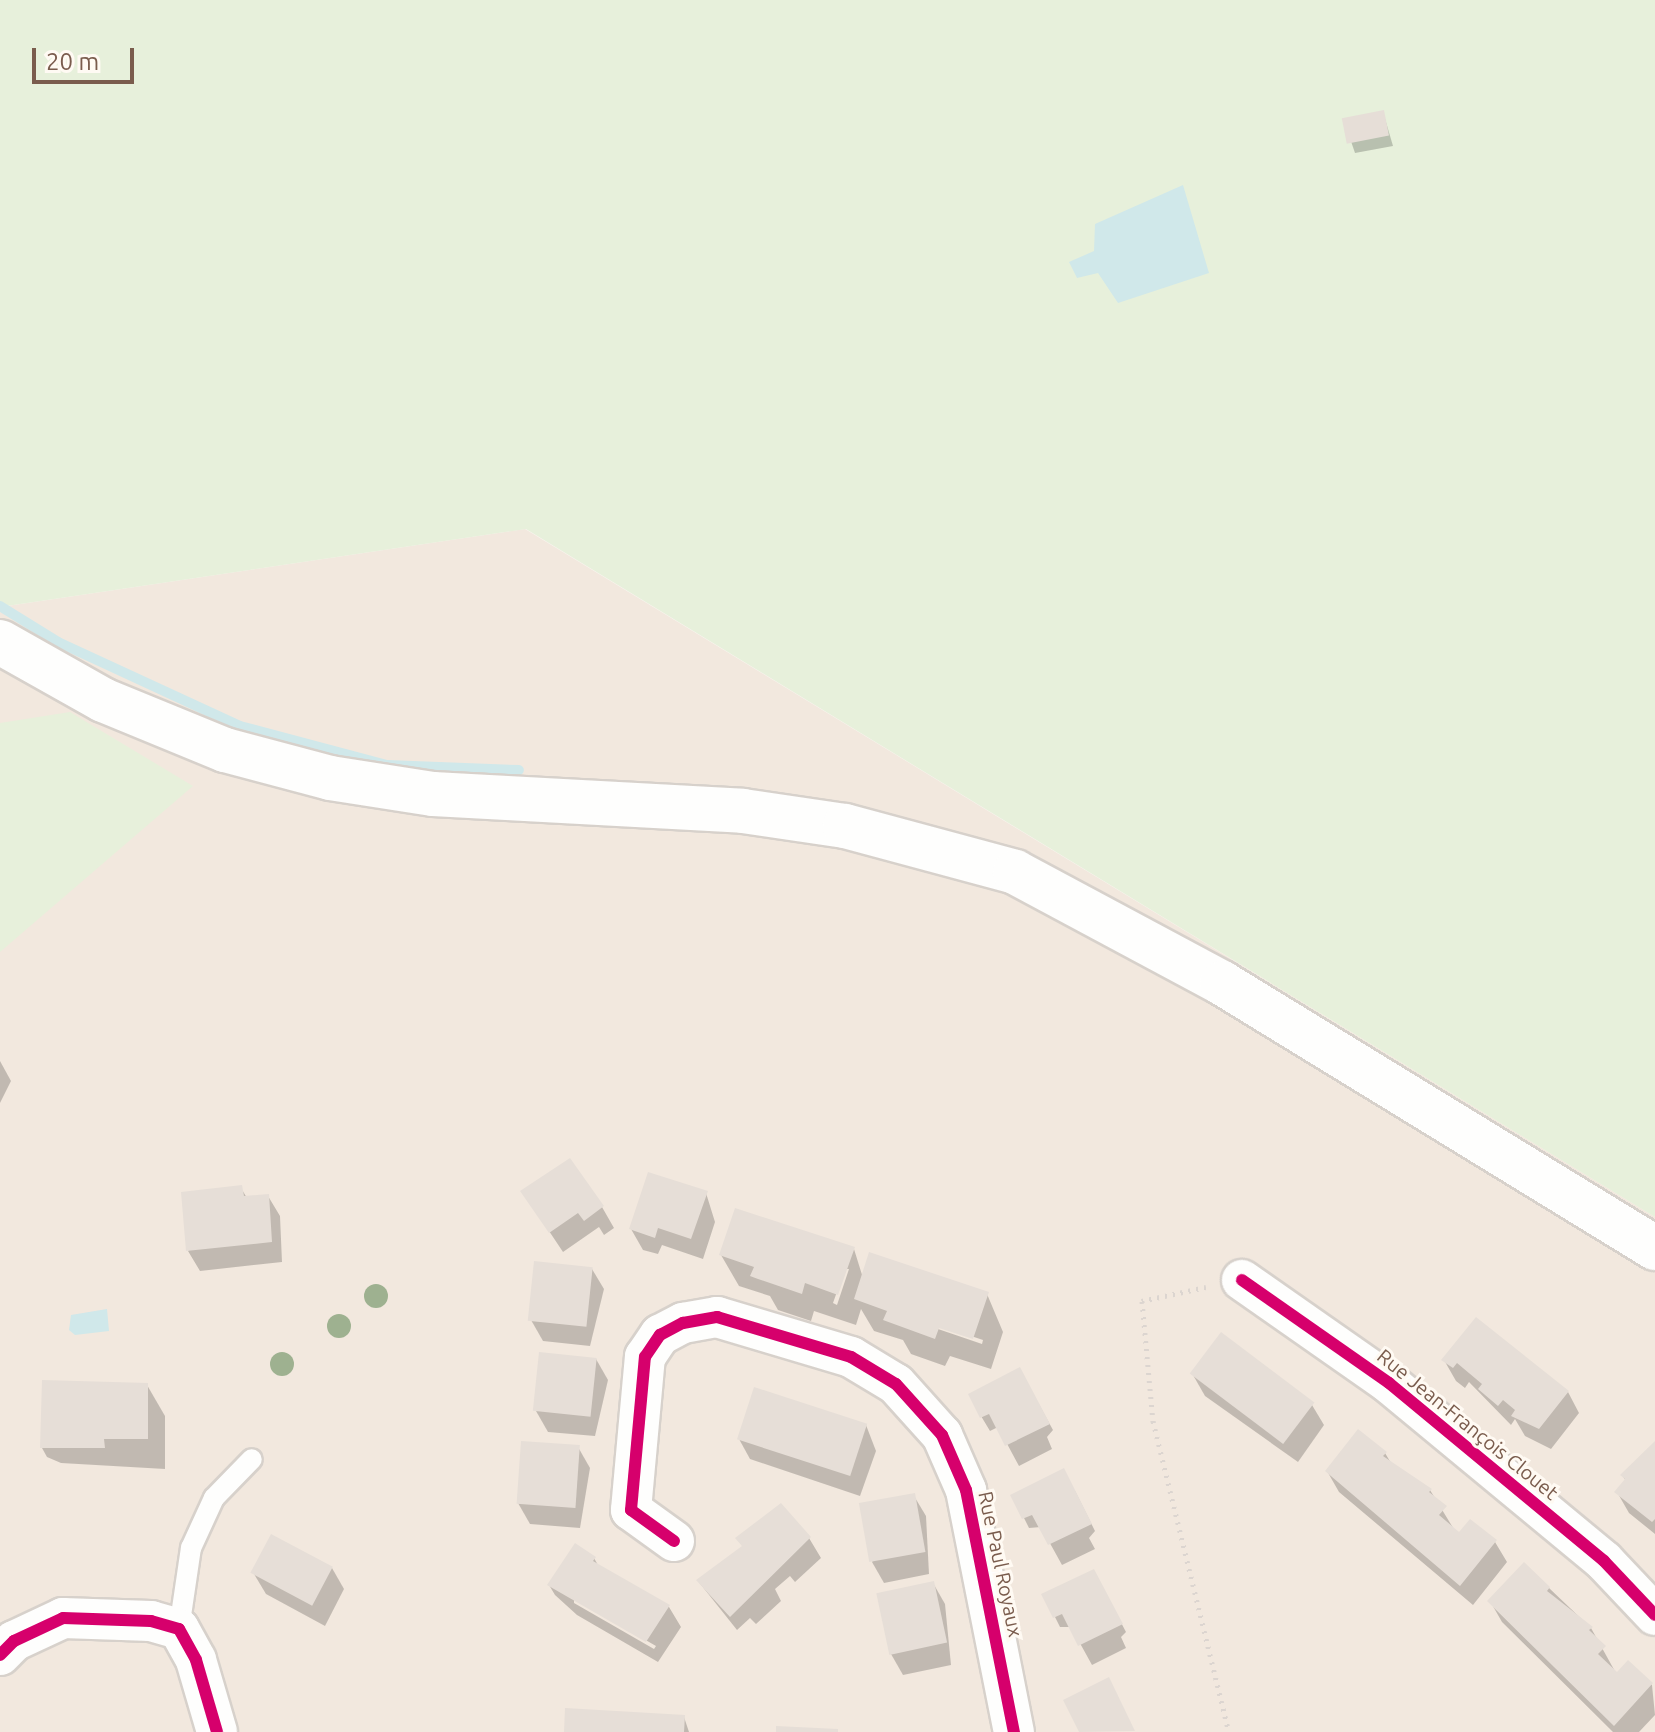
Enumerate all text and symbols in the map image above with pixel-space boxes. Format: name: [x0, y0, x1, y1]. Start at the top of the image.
scale bar: [36, 32, 138, 82]
text: 20 m: [46, 48, 99, 75]
street label: Rue Jean-François Clouet: [1373, 1344, 1563, 1504]
street label: Rue Paul Royaux: [974, 1489, 1028, 1639]

